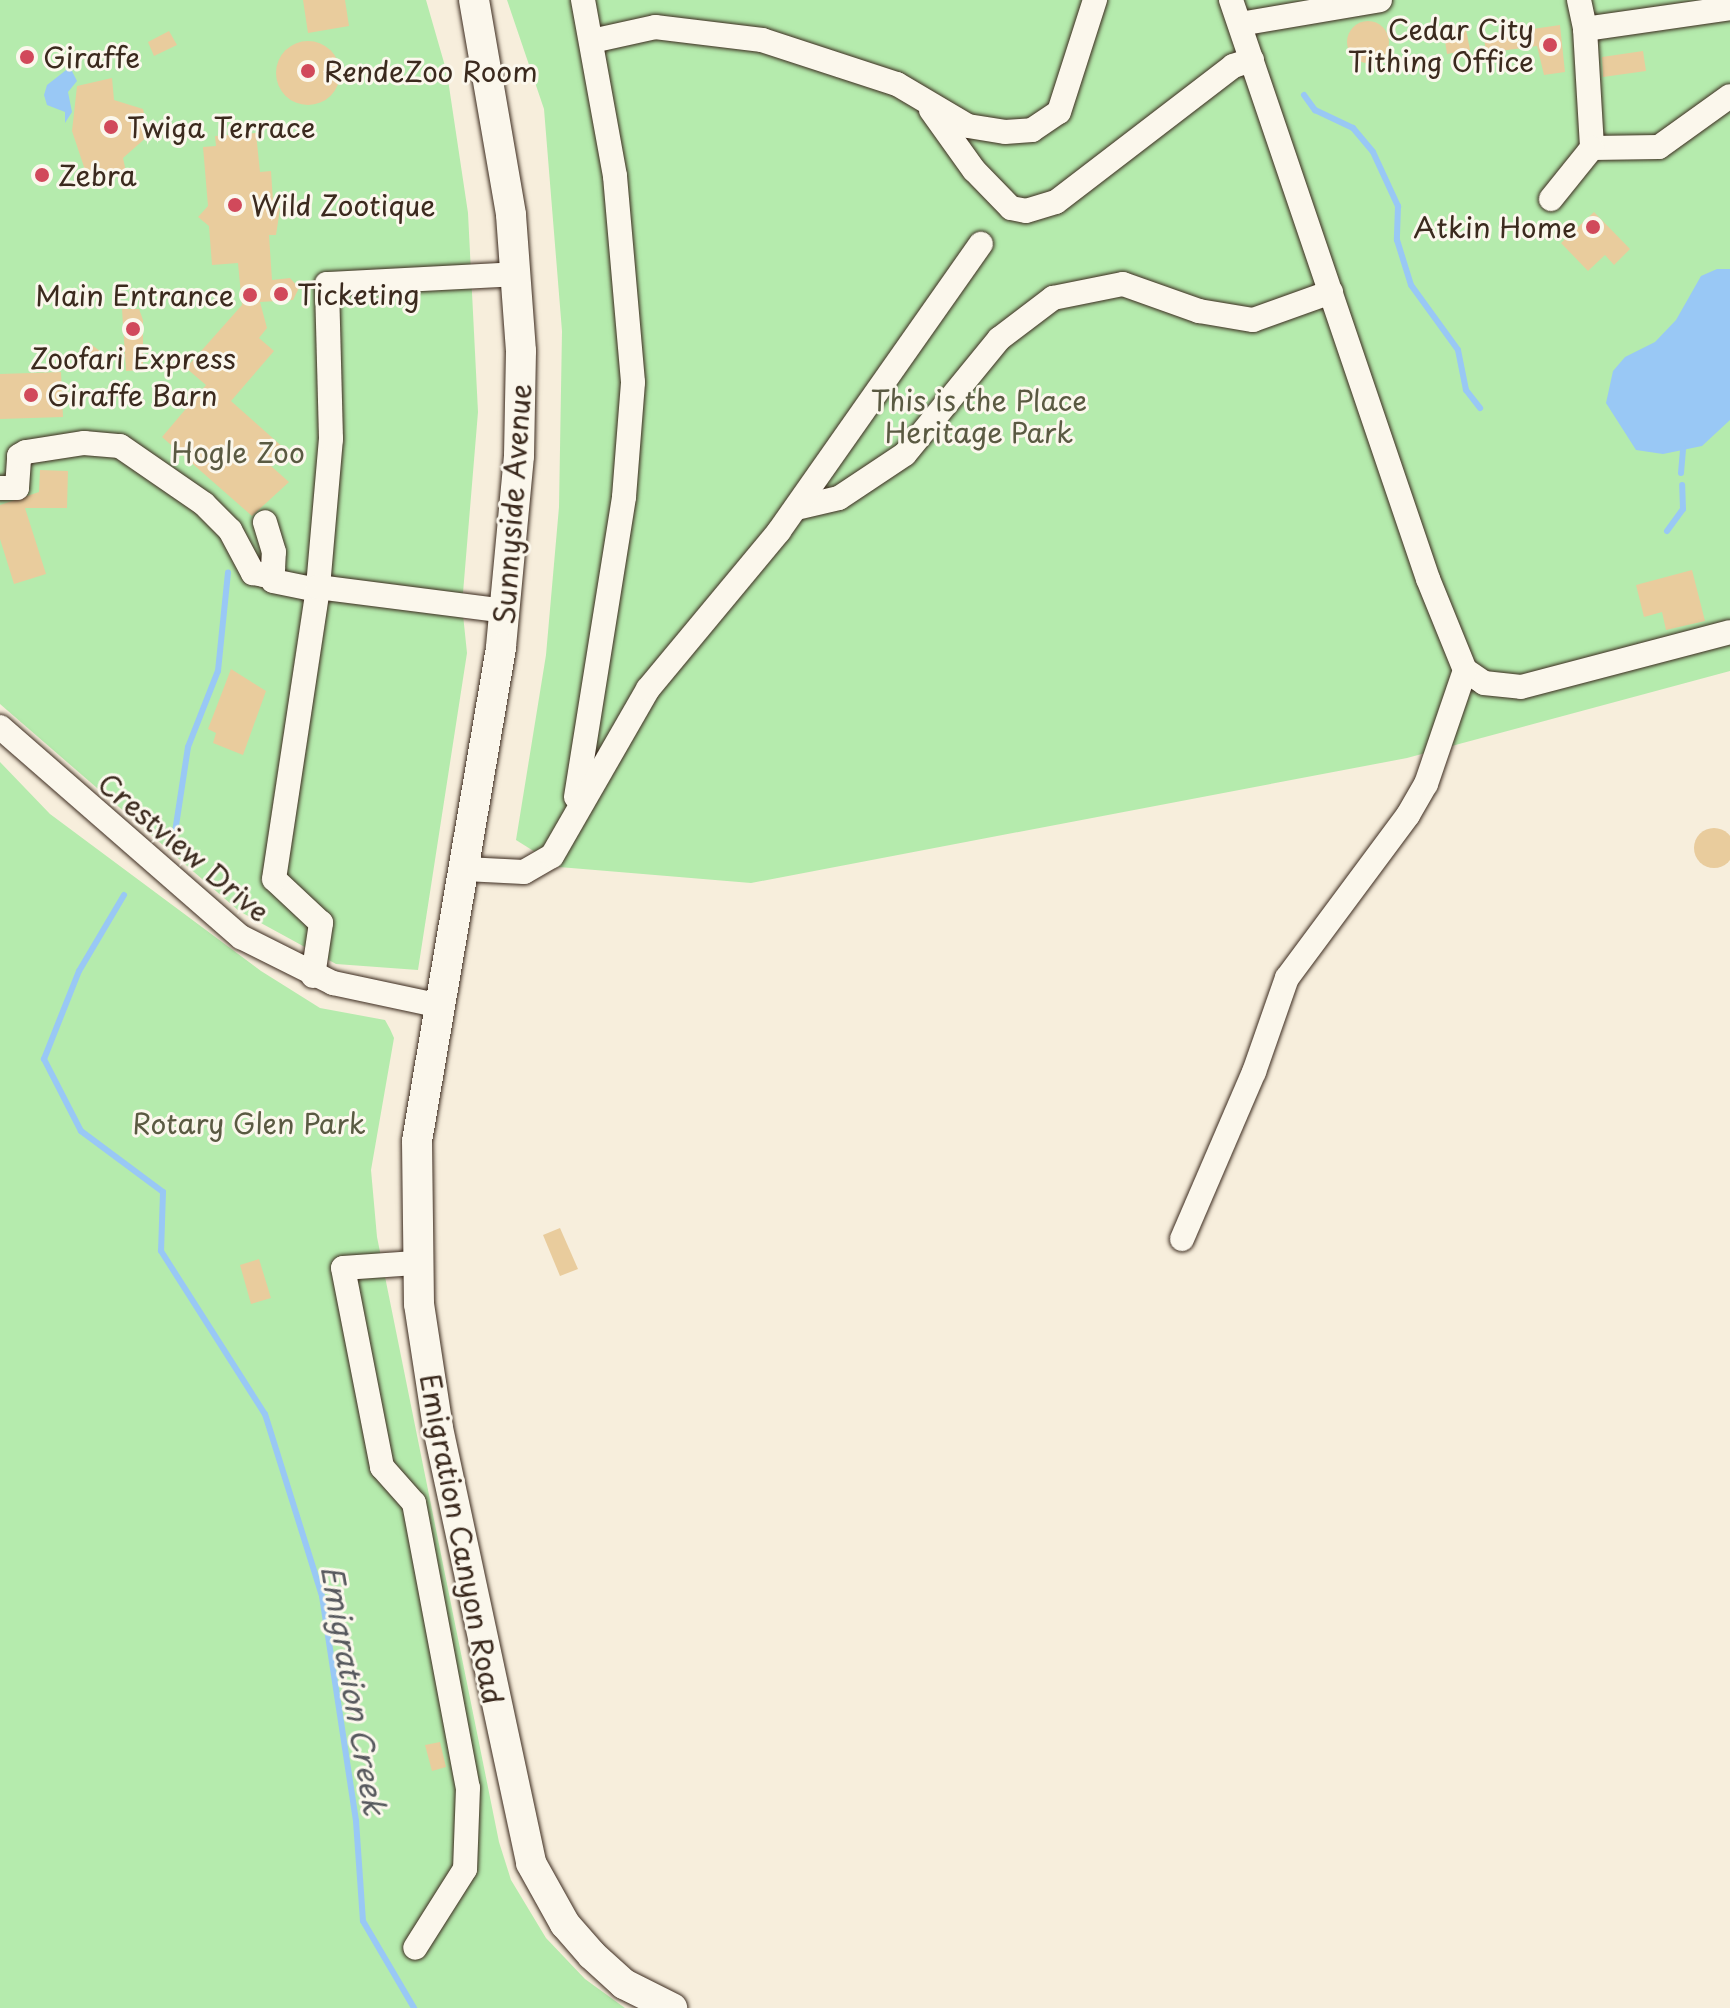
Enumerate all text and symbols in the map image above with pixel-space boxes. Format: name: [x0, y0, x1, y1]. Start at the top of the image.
place label: Cedar City Tithing Office: [1348, 12, 1534, 78]
marker: Cedar City Tithing Office: [1541, 36, 1559, 54]
place label: Giraffe: [43, 40, 140, 74]
marker: Giraffe: [18, 48, 36, 66]
place label: RendeZoo Room: [324, 54, 537, 88]
marker: RendeZoo Room: [299, 62, 317, 80]
place label: Twiga Terrace: [127, 110, 316, 144]
marker: Twiga Terrace: [102, 118, 120, 136]
place label: Zebra: [58, 158, 137, 192]
marker: Zebra: [33, 166, 51, 184]
place label: Wild Zootique: [251, 188, 438, 222]
marker: Wild Zootique: [226, 196, 244, 214]
place label: Atkin Home: [1414, 210, 1577, 244]
marker: Atkin Home: [1584, 218, 1602, 236]
place label: Ticketing: [297, 277, 420, 311]
place label: Main Entrance: [36, 278, 234, 312]
marker: Ticketing: [272, 285, 290, 303]
marker: Main Entrance: [241, 286, 259, 304]
marker: Zoofari Express: [124, 320, 142, 338]
place label: Zoofari Express: [29, 341, 237, 375]
place label: Giraffe Barn: [47, 378, 219, 412]
street label: Sunnyside Avenue: [487, 382, 537, 626]
park label: This is the Place Heritage Park: [870, 383, 1088, 449]
marker: Giraffe Barn: [22, 386, 40, 404]
park label: Hogle Zoo: [171, 435, 305, 469]
street label: Crestview Drive: [92, 766, 276, 928]
park label: Rotary Glen Park: [131, 1106, 367, 1140]
street label: Emigration Canyon Road: [413, 1370, 511, 1708]
water label: Emigration Creek: [314, 1562, 394, 1818]

